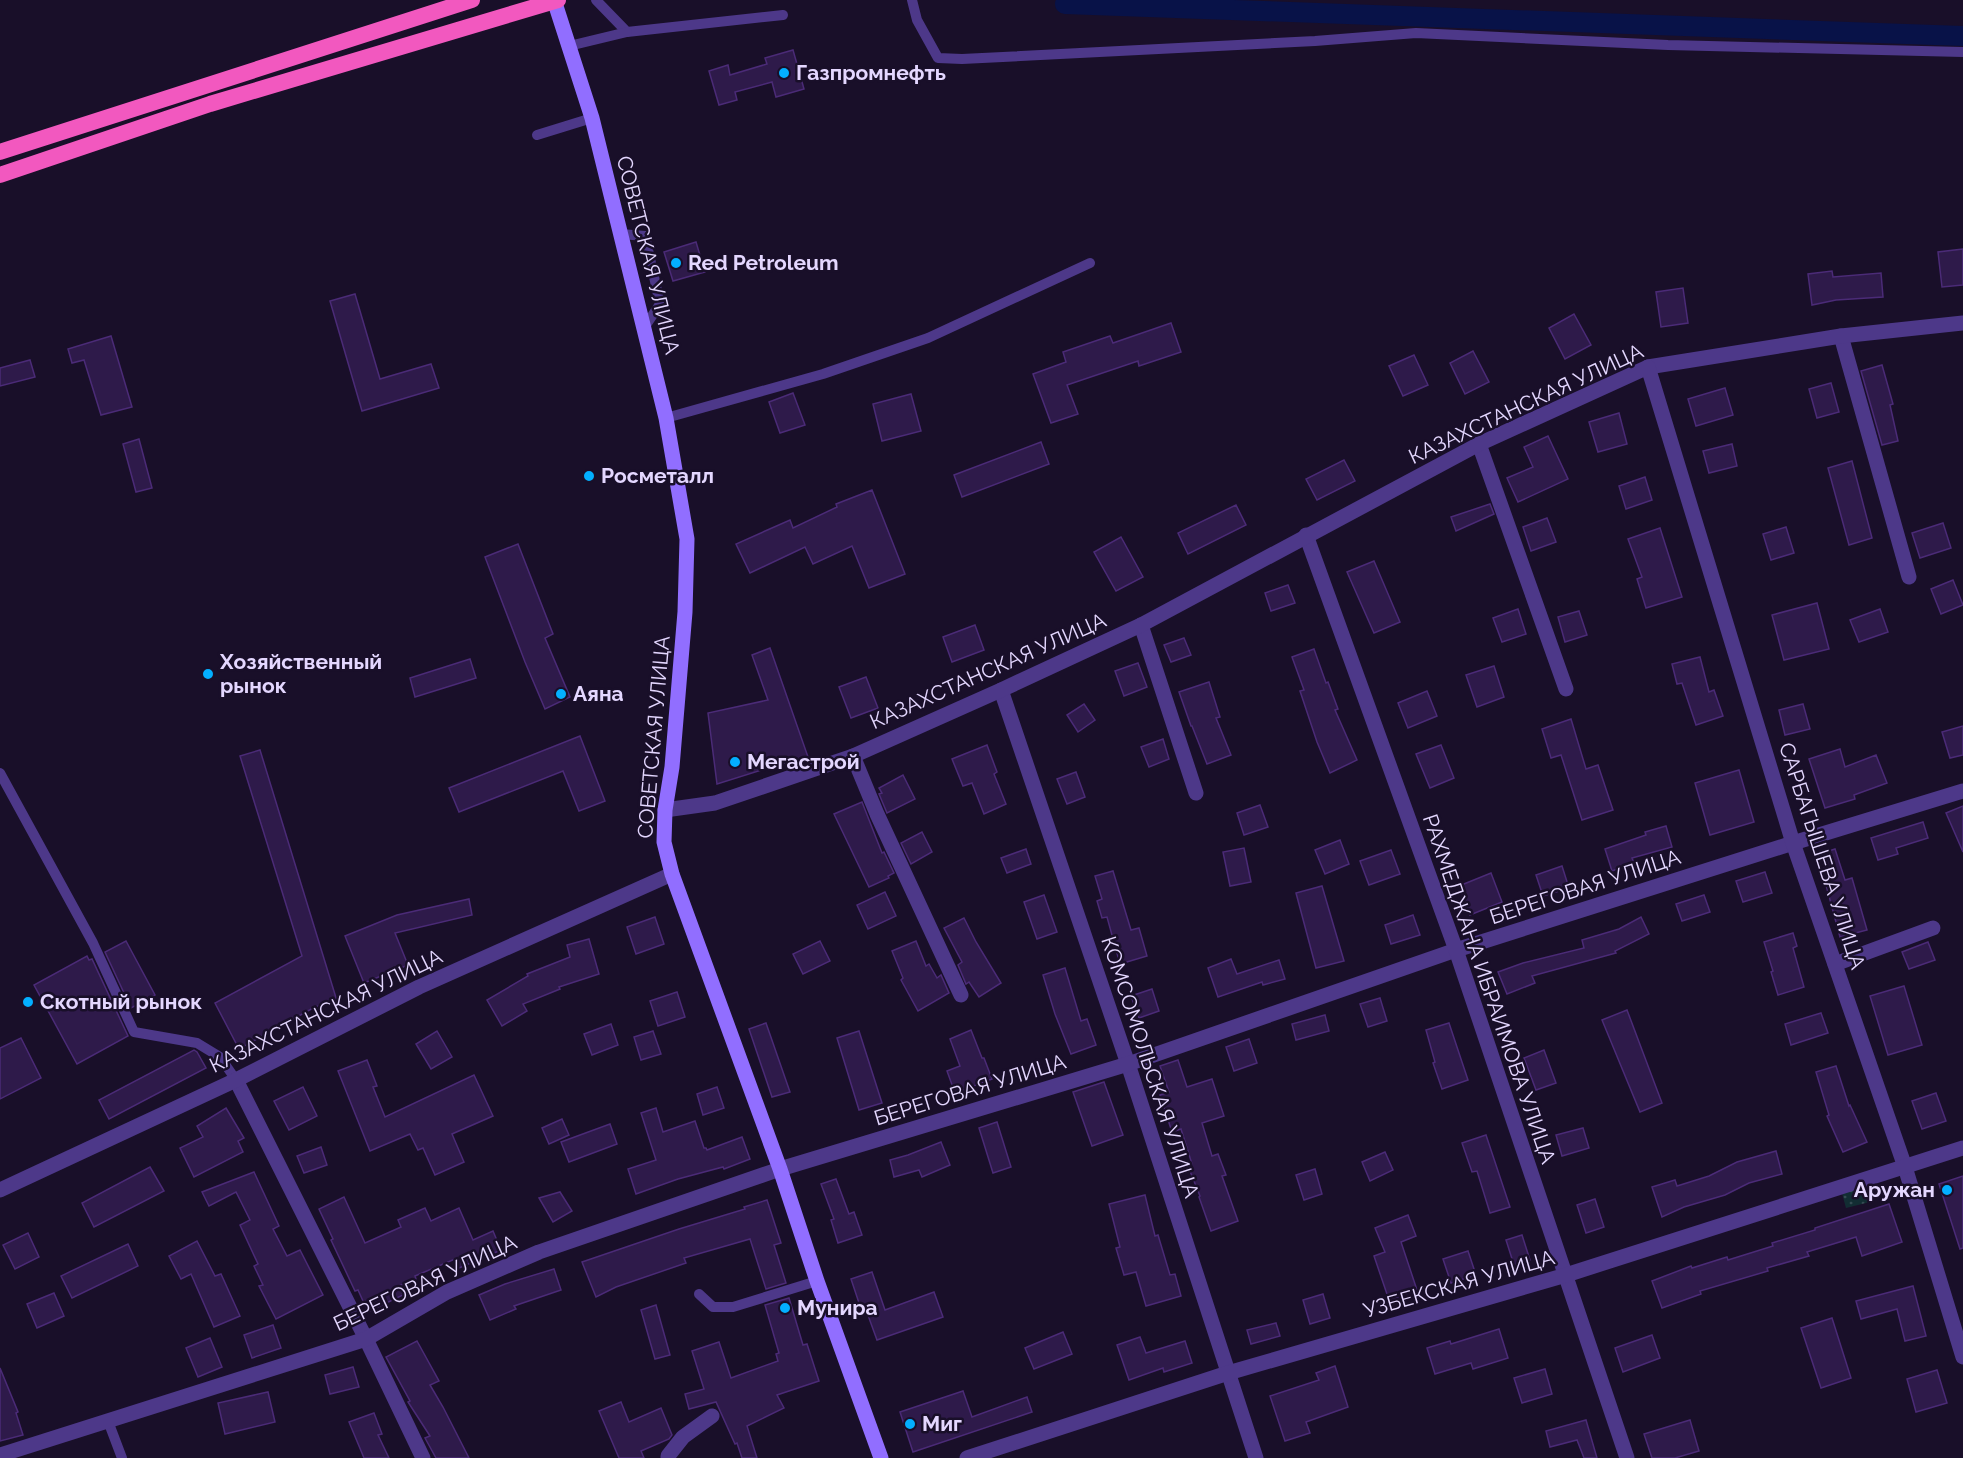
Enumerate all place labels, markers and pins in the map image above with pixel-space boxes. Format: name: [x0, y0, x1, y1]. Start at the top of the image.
place label: Газпромнефть: [796, 60, 946, 85]
marker: Газпромнефть: [777, 66, 791, 80]
place label: Red Petroleum: [688, 250, 839, 275]
marker: Red Petroleum: [669, 256, 683, 270]
place label: Росметалл: [601, 463, 714, 488]
marker: Росметалл: [582, 469, 596, 483]
place label: Хозяйственный рынок: [219, 649, 382, 698]
marker: Хозяйственный рынок: [201, 667, 215, 681]
place label: Аяна: [573, 681, 624, 706]
marker: Аяна: [554, 687, 568, 701]
place label: Мегастрой: [747, 749, 860, 774]
marker: Мегастрой: [728, 755, 742, 769]
place label: Скотный рынок: [40, 989, 202, 1014]
marker: Скотный рынок: [21, 995, 35, 1009]
place label: Аружан: [1854, 1177, 1935, 1202]
marker: Аружан: [1940, 1183, 1954, 1197]
place label: Мунира: [797, 1295, 878, 1320]
marker: Мунира: [778, 1301, 792, 1315]
place label: Миг: [922, 1411, 962, 1436]
marker: Миг: [903, 1417, 917, 1431]

